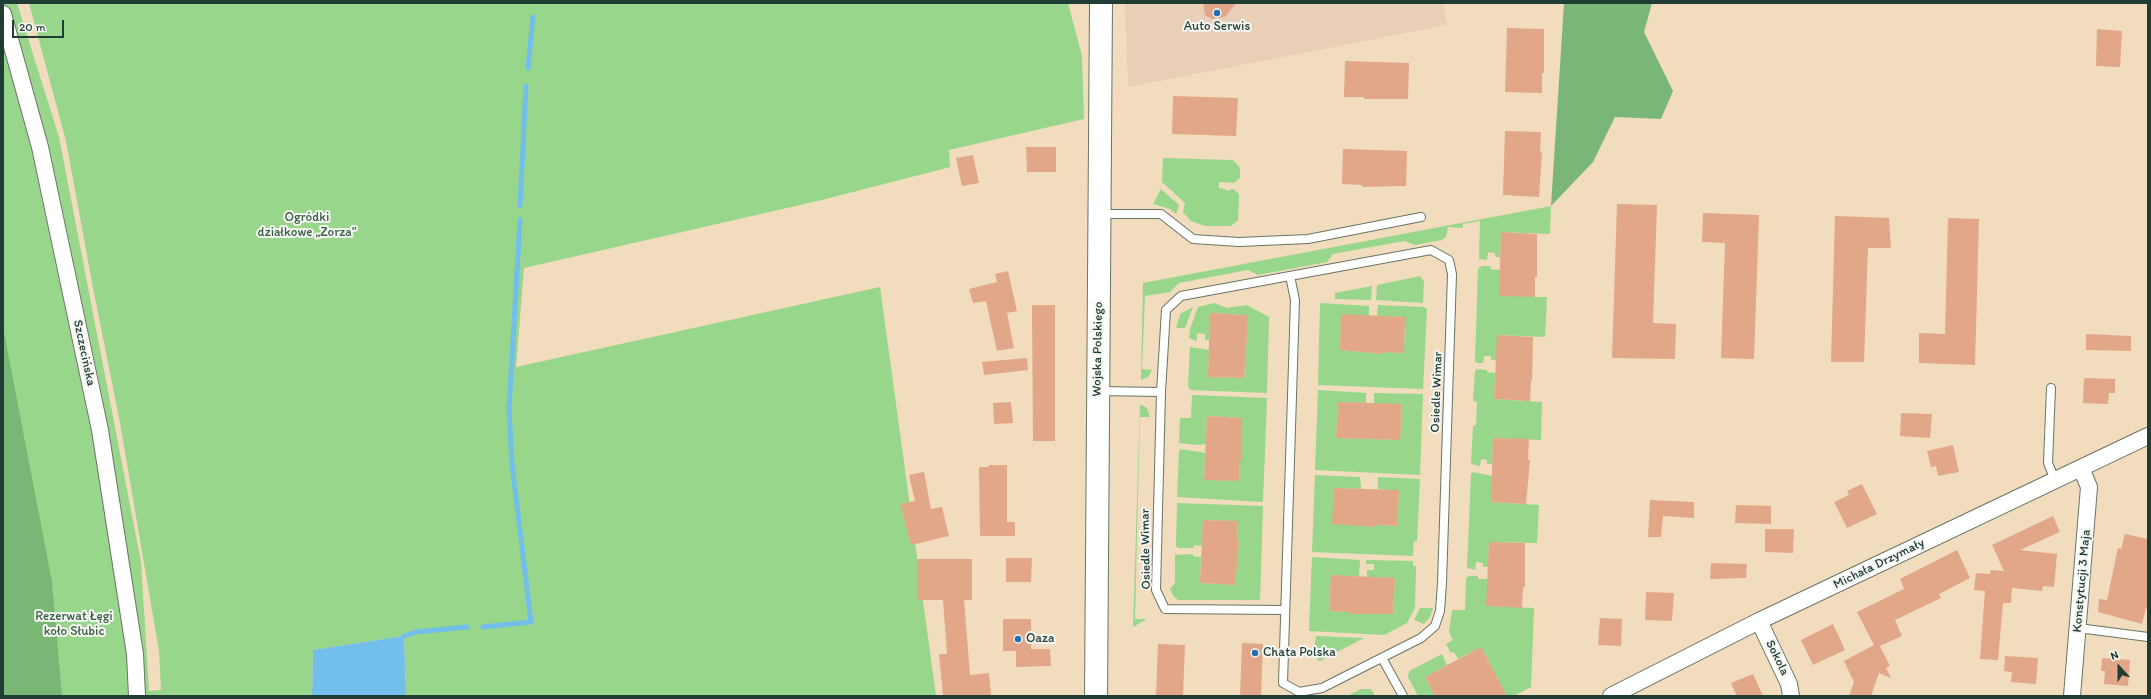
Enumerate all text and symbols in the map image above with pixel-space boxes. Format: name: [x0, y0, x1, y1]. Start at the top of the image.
marker: Auto Serwis: [1212, 8, 1222, 18]
scale bar: [14, 12, 66, 38]
place label: Auto Serwis: [1184, 19, 1250, 35]
text: 20 m: [19, 20, 46, 34]
park label: Ogródki działkowe „Zorza”: [258, 210, 356, 241]
street label: Wojska Polskiego: [1089, 301, 1107, 397]
street label: Szczecińska: [69, 318, 99, 388]
street label: Osiedle Wimar: [1428, 351, 1446, 433]
street label: Osiedle Wimar: [1137, 508, 1155, 590]
street label: Konstytucji 3 Maja: [2070, 529, 2094, 633]
street label: Michała Drzymały: [1831, 535, 1927, 593]
park label: Rezerwat Łęgi koło Słubic: [35, 609, 113, 640]
place label: Oaza: [1026, 631, 1055, 647]
marker: Oaza: [1013, 634, 1023, 644]
street label: Sokola: [1762, 638, 1792, 678]
place label: Chata Polska: [1263, 645, 1336, 661]
north arrow: [2099, 647, 2139, 687]
marker: Chata Polska: [1250, 648, 1260, 658]
text: N: [2109, 648, 2120, 663]

